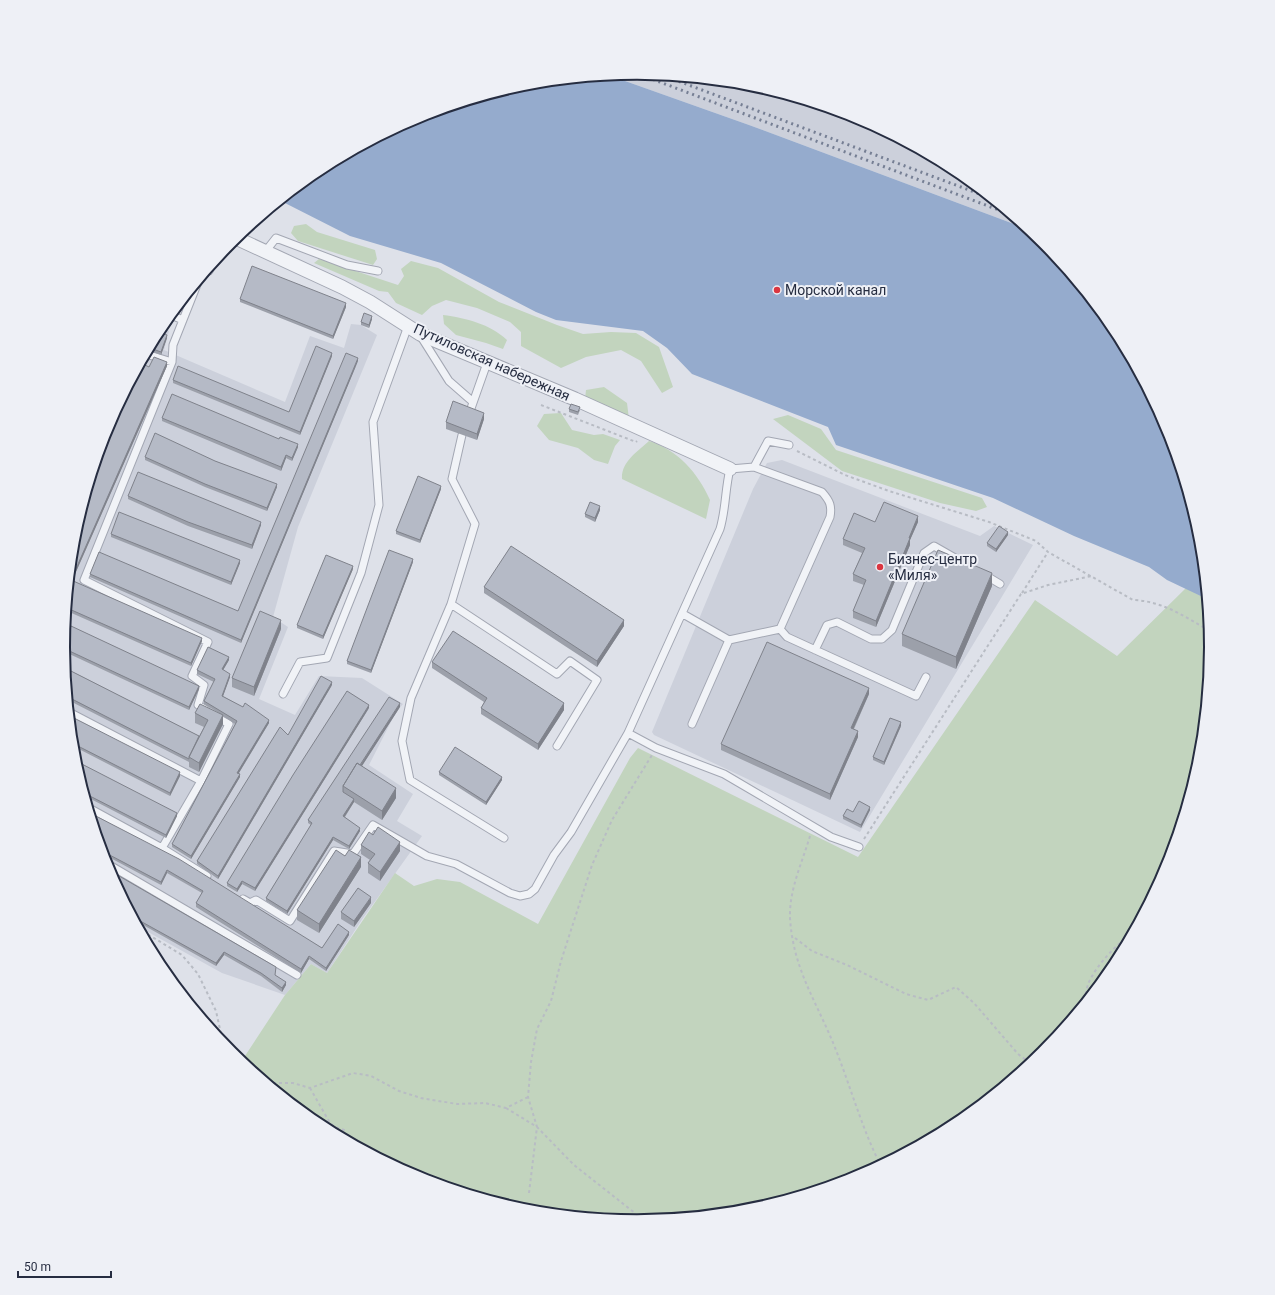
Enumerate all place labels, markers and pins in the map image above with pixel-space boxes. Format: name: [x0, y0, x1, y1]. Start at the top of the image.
place label: Морской канал: [785, 282, 886, 298]
marker: Морской канал: [772, 285, 782, 295]
place label: Бизнес-центр «Миля»: [888, 551, 977, 583]
marker: Бизнес-центр «Миля»: [875, 562, 885, 572]

